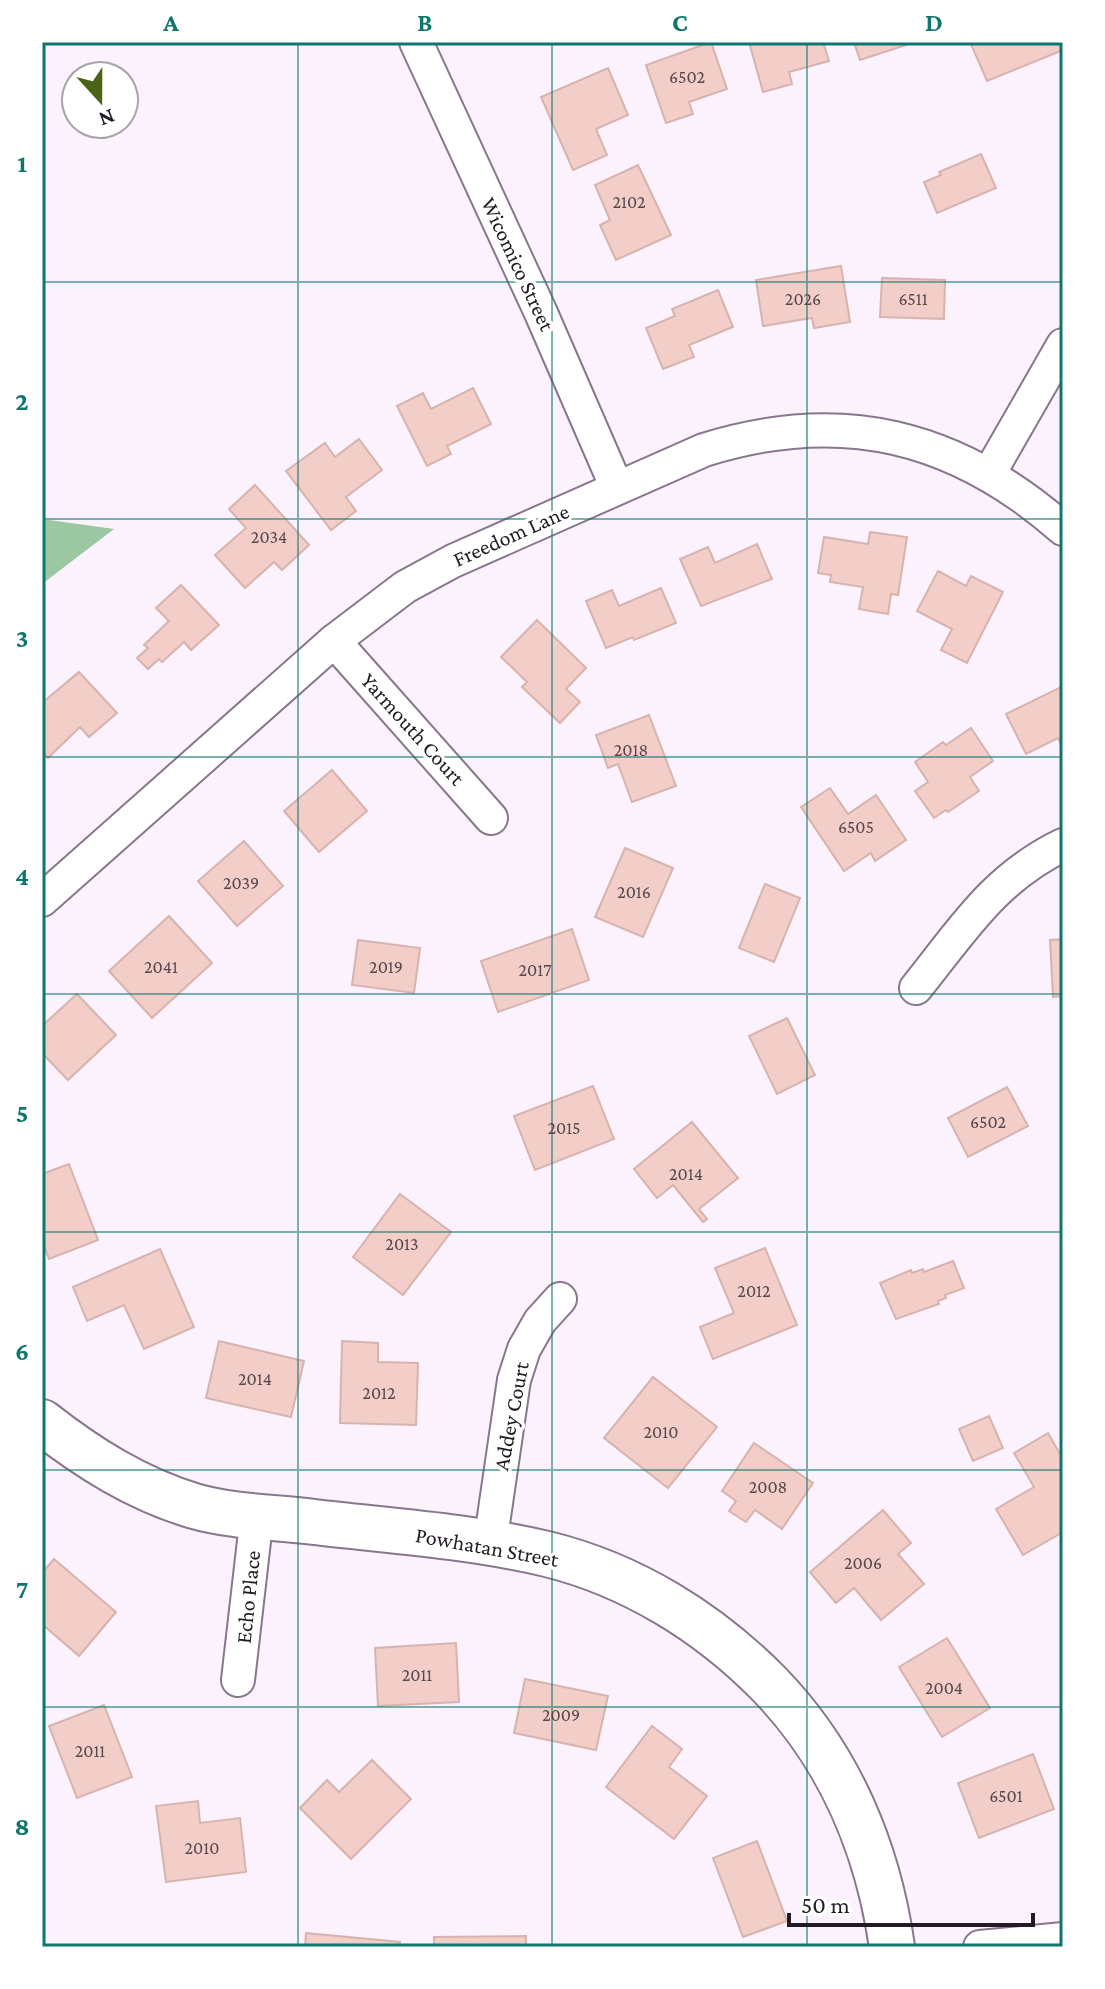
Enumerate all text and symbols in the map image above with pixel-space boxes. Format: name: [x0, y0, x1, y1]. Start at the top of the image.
text: A: [162, 8, 179, 37]
text: B: [417, 8, 433, 37]
text: C: [672, 8, 688, 37]
text: D: [925, 8, 943, 37]
north arrow: [60, 60, 140, 140]
house number: 6502: [669, 67, 705, 87]
text: N: [96, 104, 118, 133]
text: 1: [17, 149, 27, 178]
house number: 2102: [612, 192, 646, 212]
street label: Wicomico Street: [476, 193, 560, 335]
house number: 2026: [785, 289, 821, 309]
house number: 6511: [898, 289, 928, 309]
text: 2: [15, 387, 29, 416]
street label: Freedom Lane: [449, 498, 573, 572]
house number: 2034: [251, 527, 287, 547]
text: 3: [16, 624, 28, 653]
street label: Yarmouth Court: [356, 668, 470, 791]
house number: 2018: [614, 740, 648, 760]
house number: 6505: [838, 817, 874, 837]
text: 4: [15, 862, 29, 891]
house number: 2039: [223, 873, 259, 893]
house number: 2016: [617, 882, 651, 902]
house number: 2041: [144, 957, 178, 977]
house number: 2019: [369, 957, 403, 977]
house number: 2017: [518, 960, 552, 980]
text: 5: [16, 1099, 28, 1128]
house number: 6502: [970, 1112, 1006, 1132]
house number: 2015: [547, 1118, 581, 1138]
house number: 2014: [669, 1164, 703, 1184]
house number: 2013: [385, 1234, 419, 1254]
house number: 2012: [737, 1281, 771, 1301]
text: 6: [15, 1337, 29, 1366]
street label: Addey Court: [488, 1359, 534, 1472]
house number: 2014: [238, 1369, 272, 1389]
house number: 2012: [362, 1383, 396, 1403]
house number: 2010: [644, 1422, 678, 1442]
house number: 2008: [749, 1477, 787, 1497]
street label: Powhatan Street: [414, 1522, 561, 1572]
street label: Echo Place: [231, 1549, 265, 1645]
house number: 2006: [844, 1553, 882, 1573]
text: 7: [16, 1575, 28, 1604]
house number: 2011: [402, 1665, 432, 1685]
house number: 2004: [925, 1678, 963, 1698]
house number: 2009: [542, 1705, 580, 1725]
house number: 2011: [75, 1741, 105, 1761]
house number: 6501: [989, 1786, 1023, 1806]
text: 8: [14, 1812, 30, 1841]
house number: 2010: [185, 1838, 219, 1858]
scale bar: [789, 1877, 1033, 1927]
text: 50 m: [801, 1891, 850, 1918]

